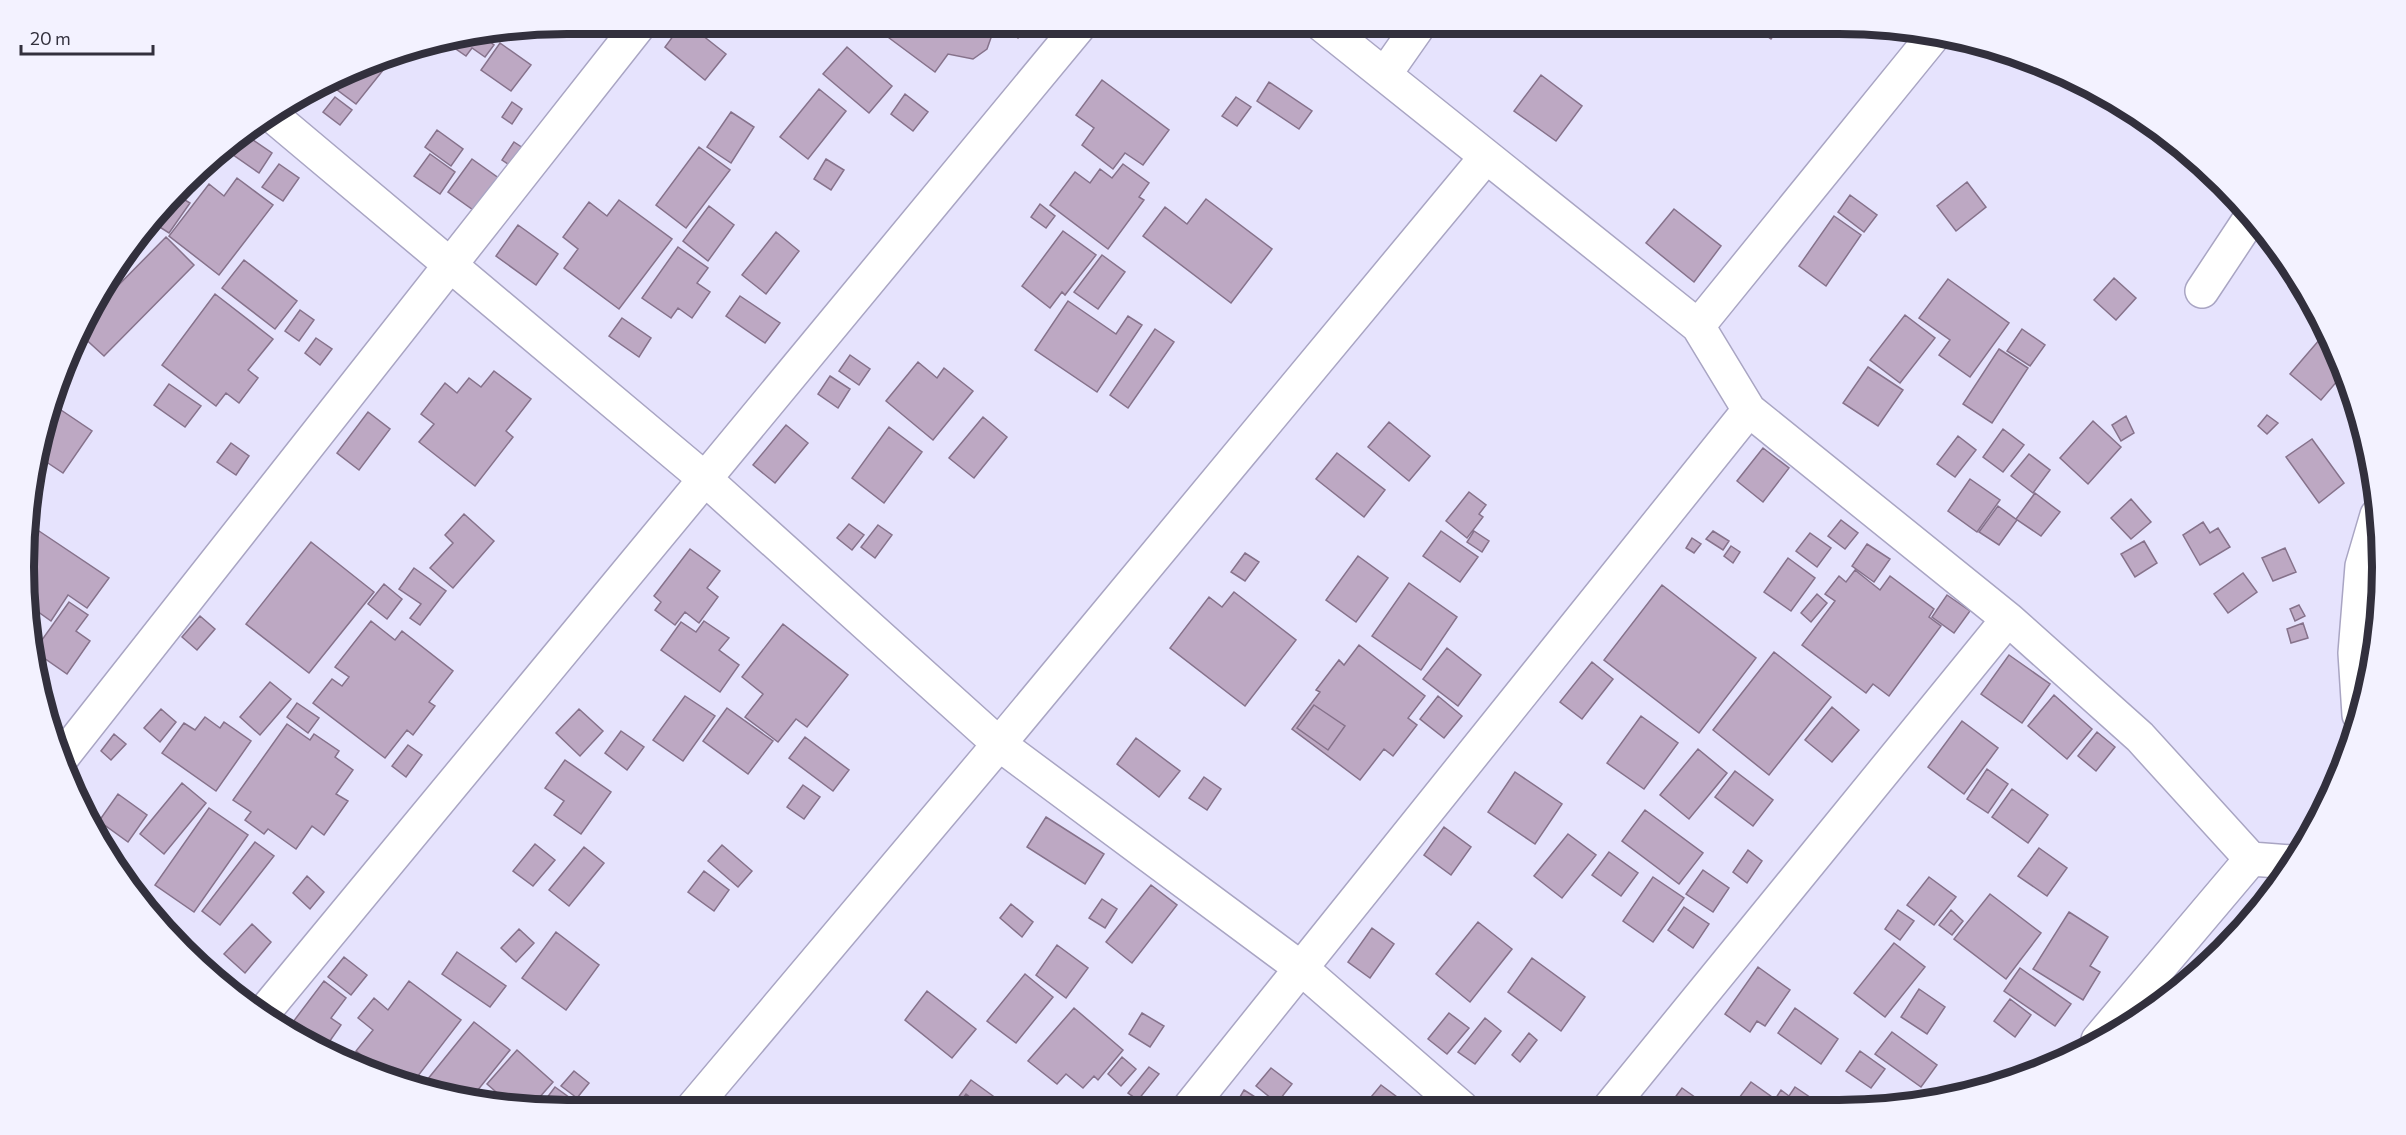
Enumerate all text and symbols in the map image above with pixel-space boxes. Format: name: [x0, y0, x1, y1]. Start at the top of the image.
scale bar: [21, 18, 153, 56]
text: 20 m: [30, 27, 71, 49]

